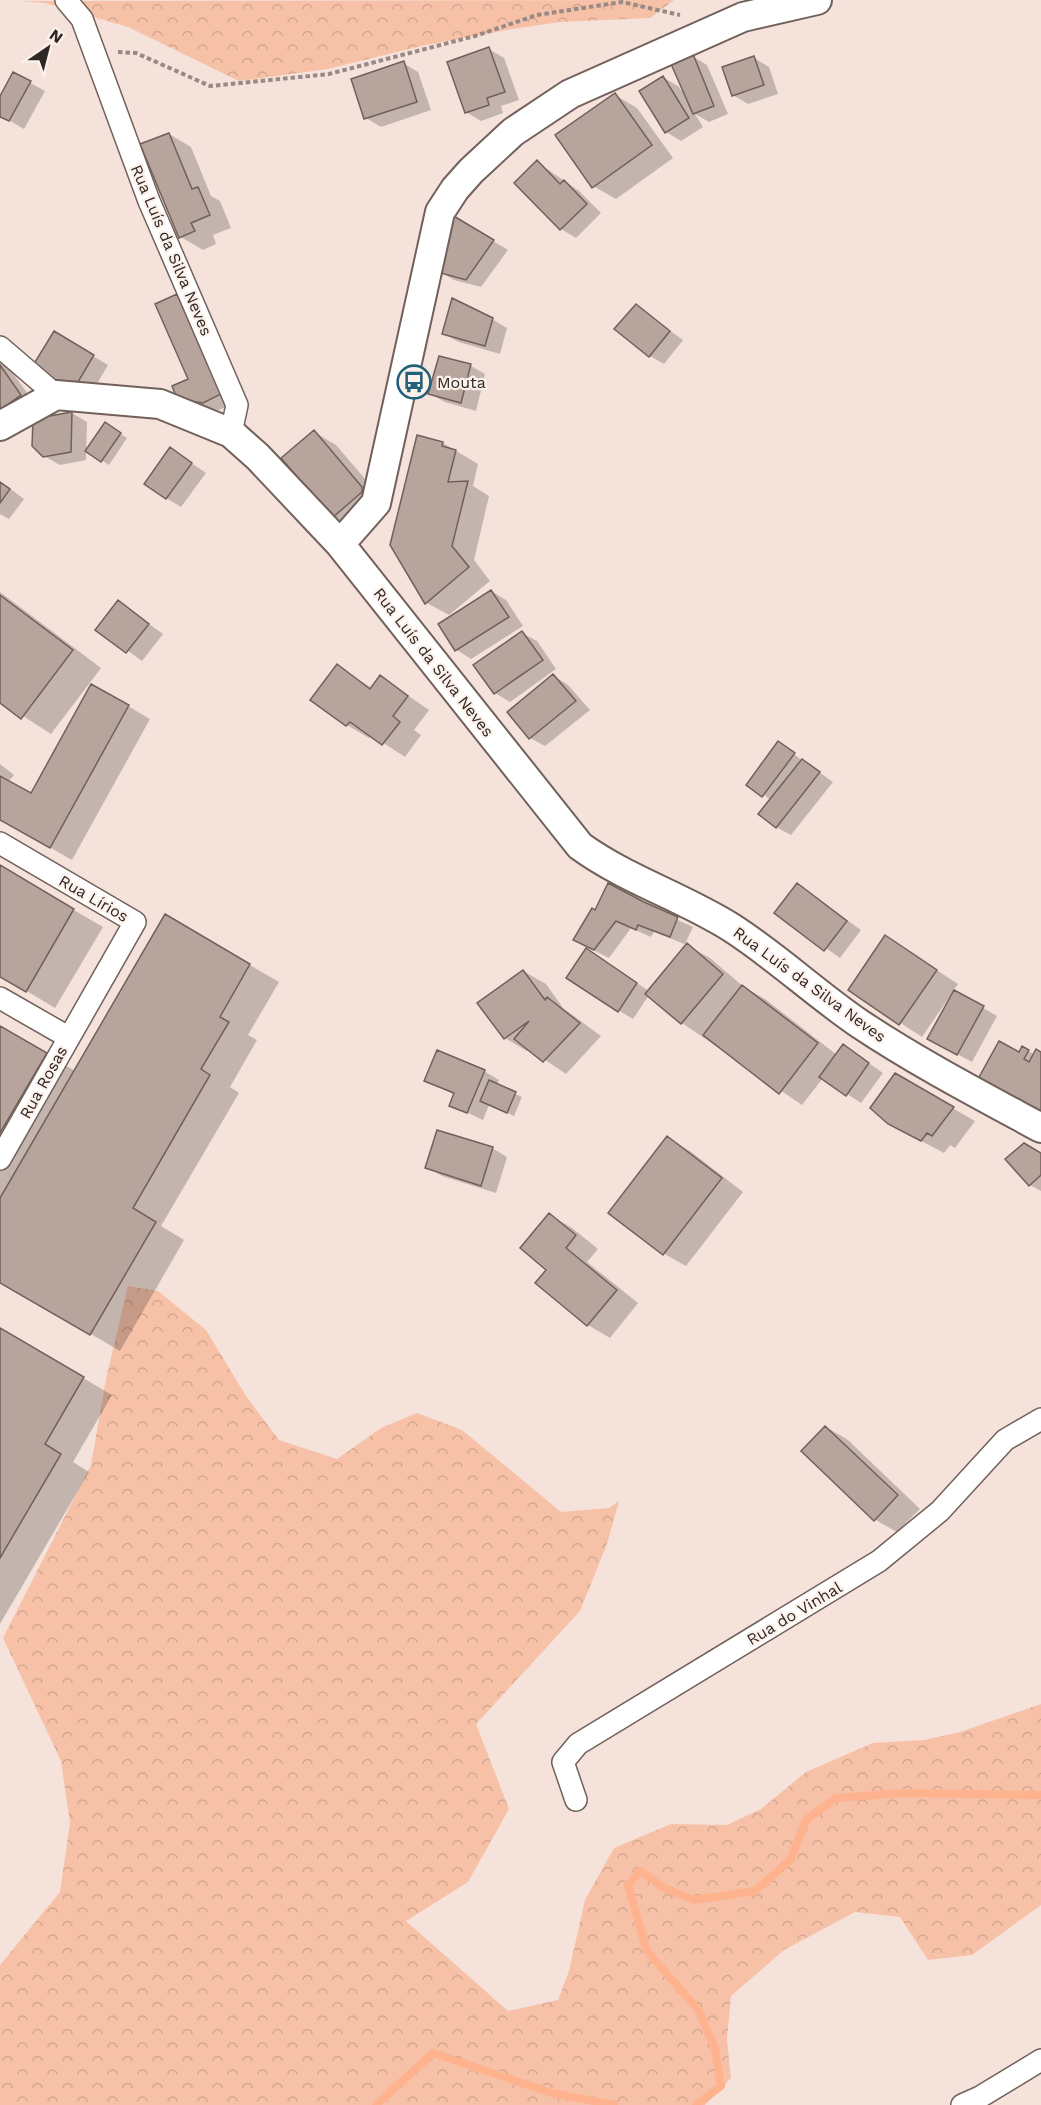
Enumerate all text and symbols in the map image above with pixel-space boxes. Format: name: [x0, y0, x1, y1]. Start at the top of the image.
north arrow: [18, 18, 78, 78]
text: N: [46, 25, 67, 47]
street label: Rua Luís da Silva Neves: [127, 162, 216, 339]
bus stop icon: Mouta: [396, 364, 432, 400]
place label: Mouta: [437, 373, 486, 392]
street label: Rua Luís da Silva Neves: [369, 584, 498, 741]
street label: Rua Lírios: [56, 871, 132, 926]
street label: Rua Luís da Silva Neves: [730, 923, 890, 1046]
street label: Rua Rosas: [16, 1042, 71, 1122]
street label: Rua do Vinhal: [743, 1578, 845, 1649]

